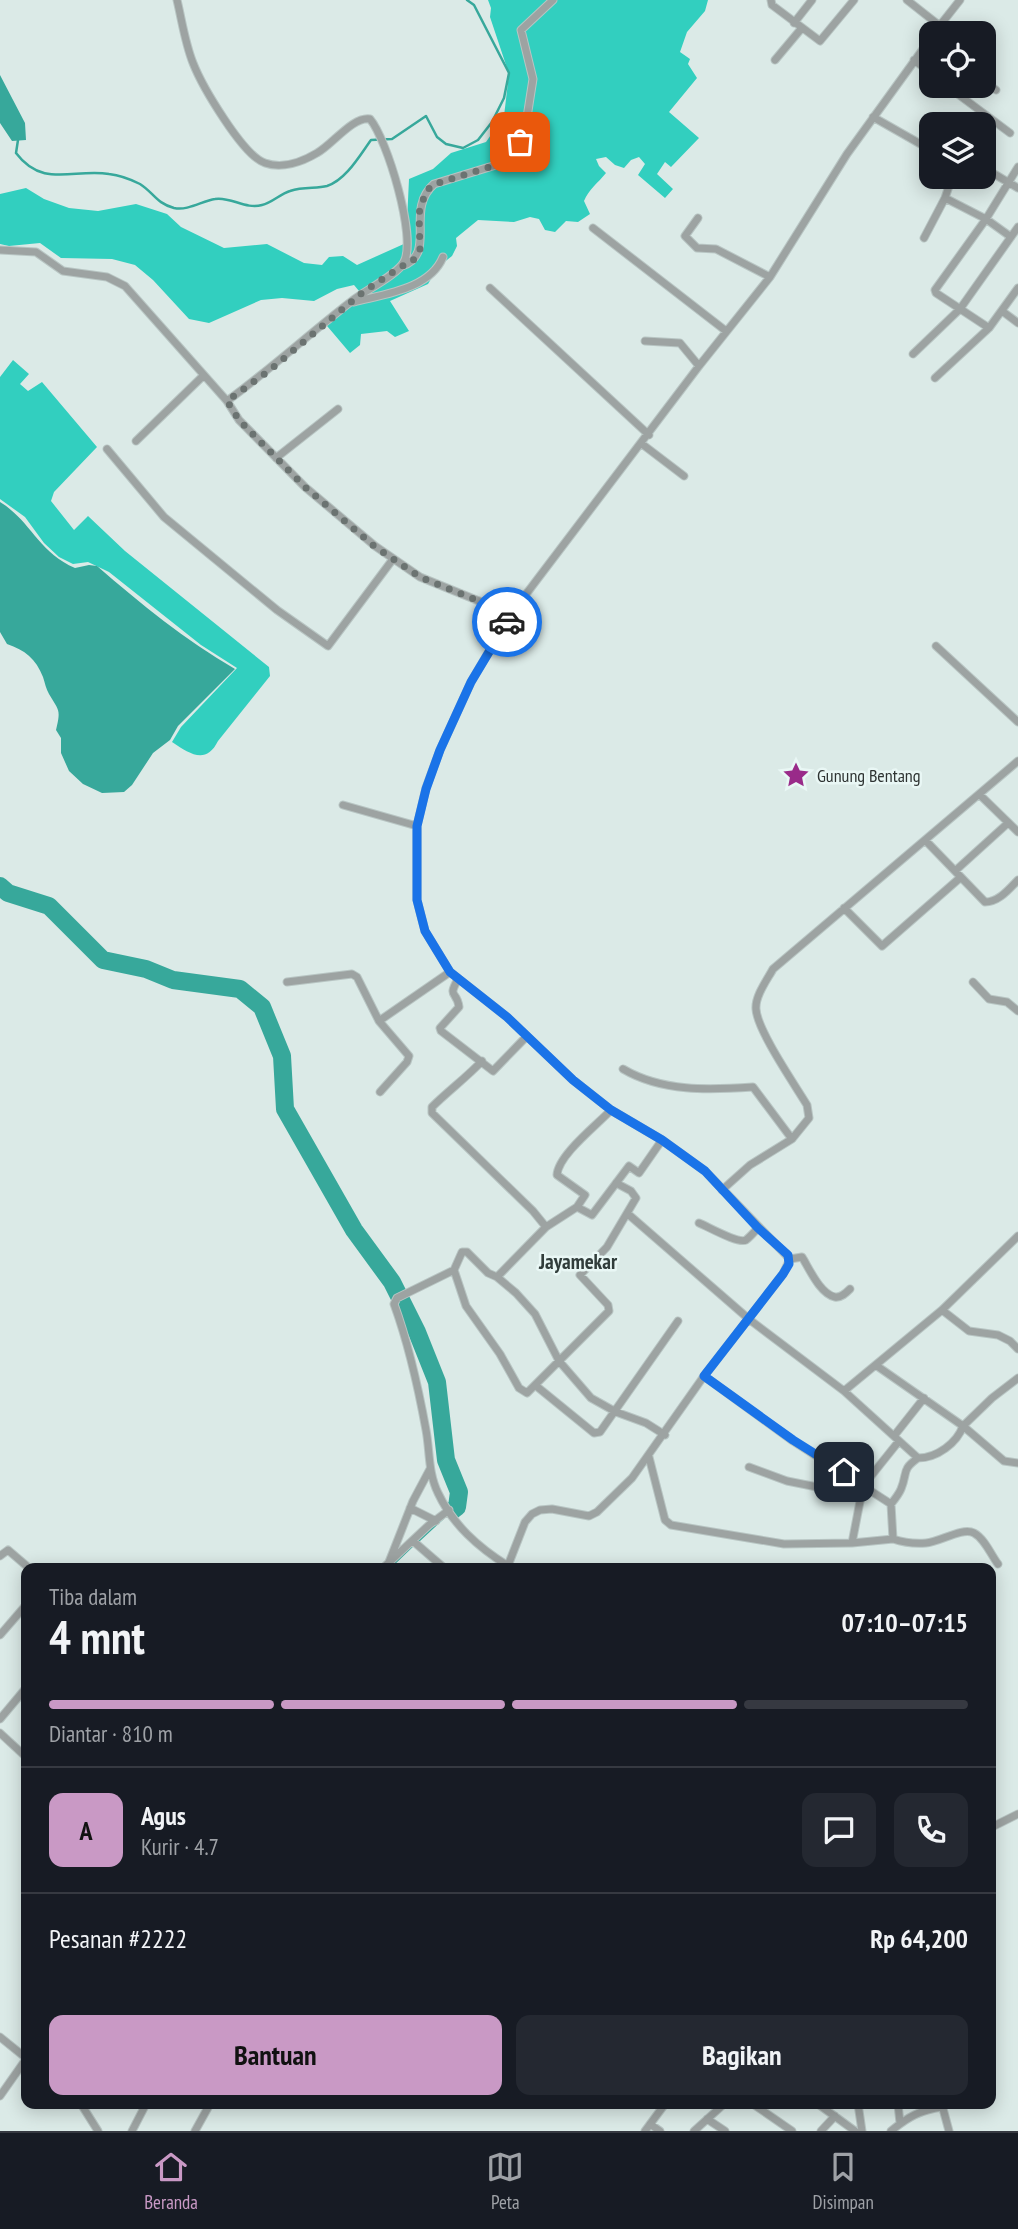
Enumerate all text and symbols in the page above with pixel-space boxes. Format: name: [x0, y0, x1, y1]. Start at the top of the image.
map controls: [919, 21, 996, 189]
button: locate: [919, 21, 996, 98]
pin: [490, 112, 550, 172]
button: layers: [919, 112, 996, 189]
icon: bag: [501, 123, 539, 161]
courier: [472, 587, 542, 657]
icon: car: [488, 603, 526, 641]
place icon: Gunung Bentang: [781, 760, 811, 790]
place label: Gunung Bentang: [817, 764, 921, 787]
district label: Jayamekar: [538, 1248, 618, 1275]
pin: [814, 1442, 874, 1502]
icon: home: [825, 1453, 863, 1491]
text: Tiba dalam: [49, 1582, 137, 1611]
text: 07:10–07:15: [841, 1606, 968, 1639]
text: 4 mnt: [49, 1607, 145, 1667]
text: Diantar · 810 m: [49, 1719, 173, 1748]
button: chat: [802, 1793, 876, 1867]
button: phone: [894, 1793, 968, 1867]
text: Agus: [141, 1799, 186, 1832]
text: A: [79, 1814, 93, 1847]
text: Kurir · 4.7: [141, 1832, 219, 1861]
text: Pesanan #2222: [49, 1922, 187, 1955]
text: Rp 64,200: [870, 1922, 968, 1955]
button: Bantuan: [49, 2015, 502, 2095]
button: Bagikan: [516, 2015, 968, 2095]
tab: Beranda: [144, 2148, 198, 2214]
tab: Peta: [486, 2148, 524, 2214]
tab: Disimpan: [813, 2148, 874, 2214]

